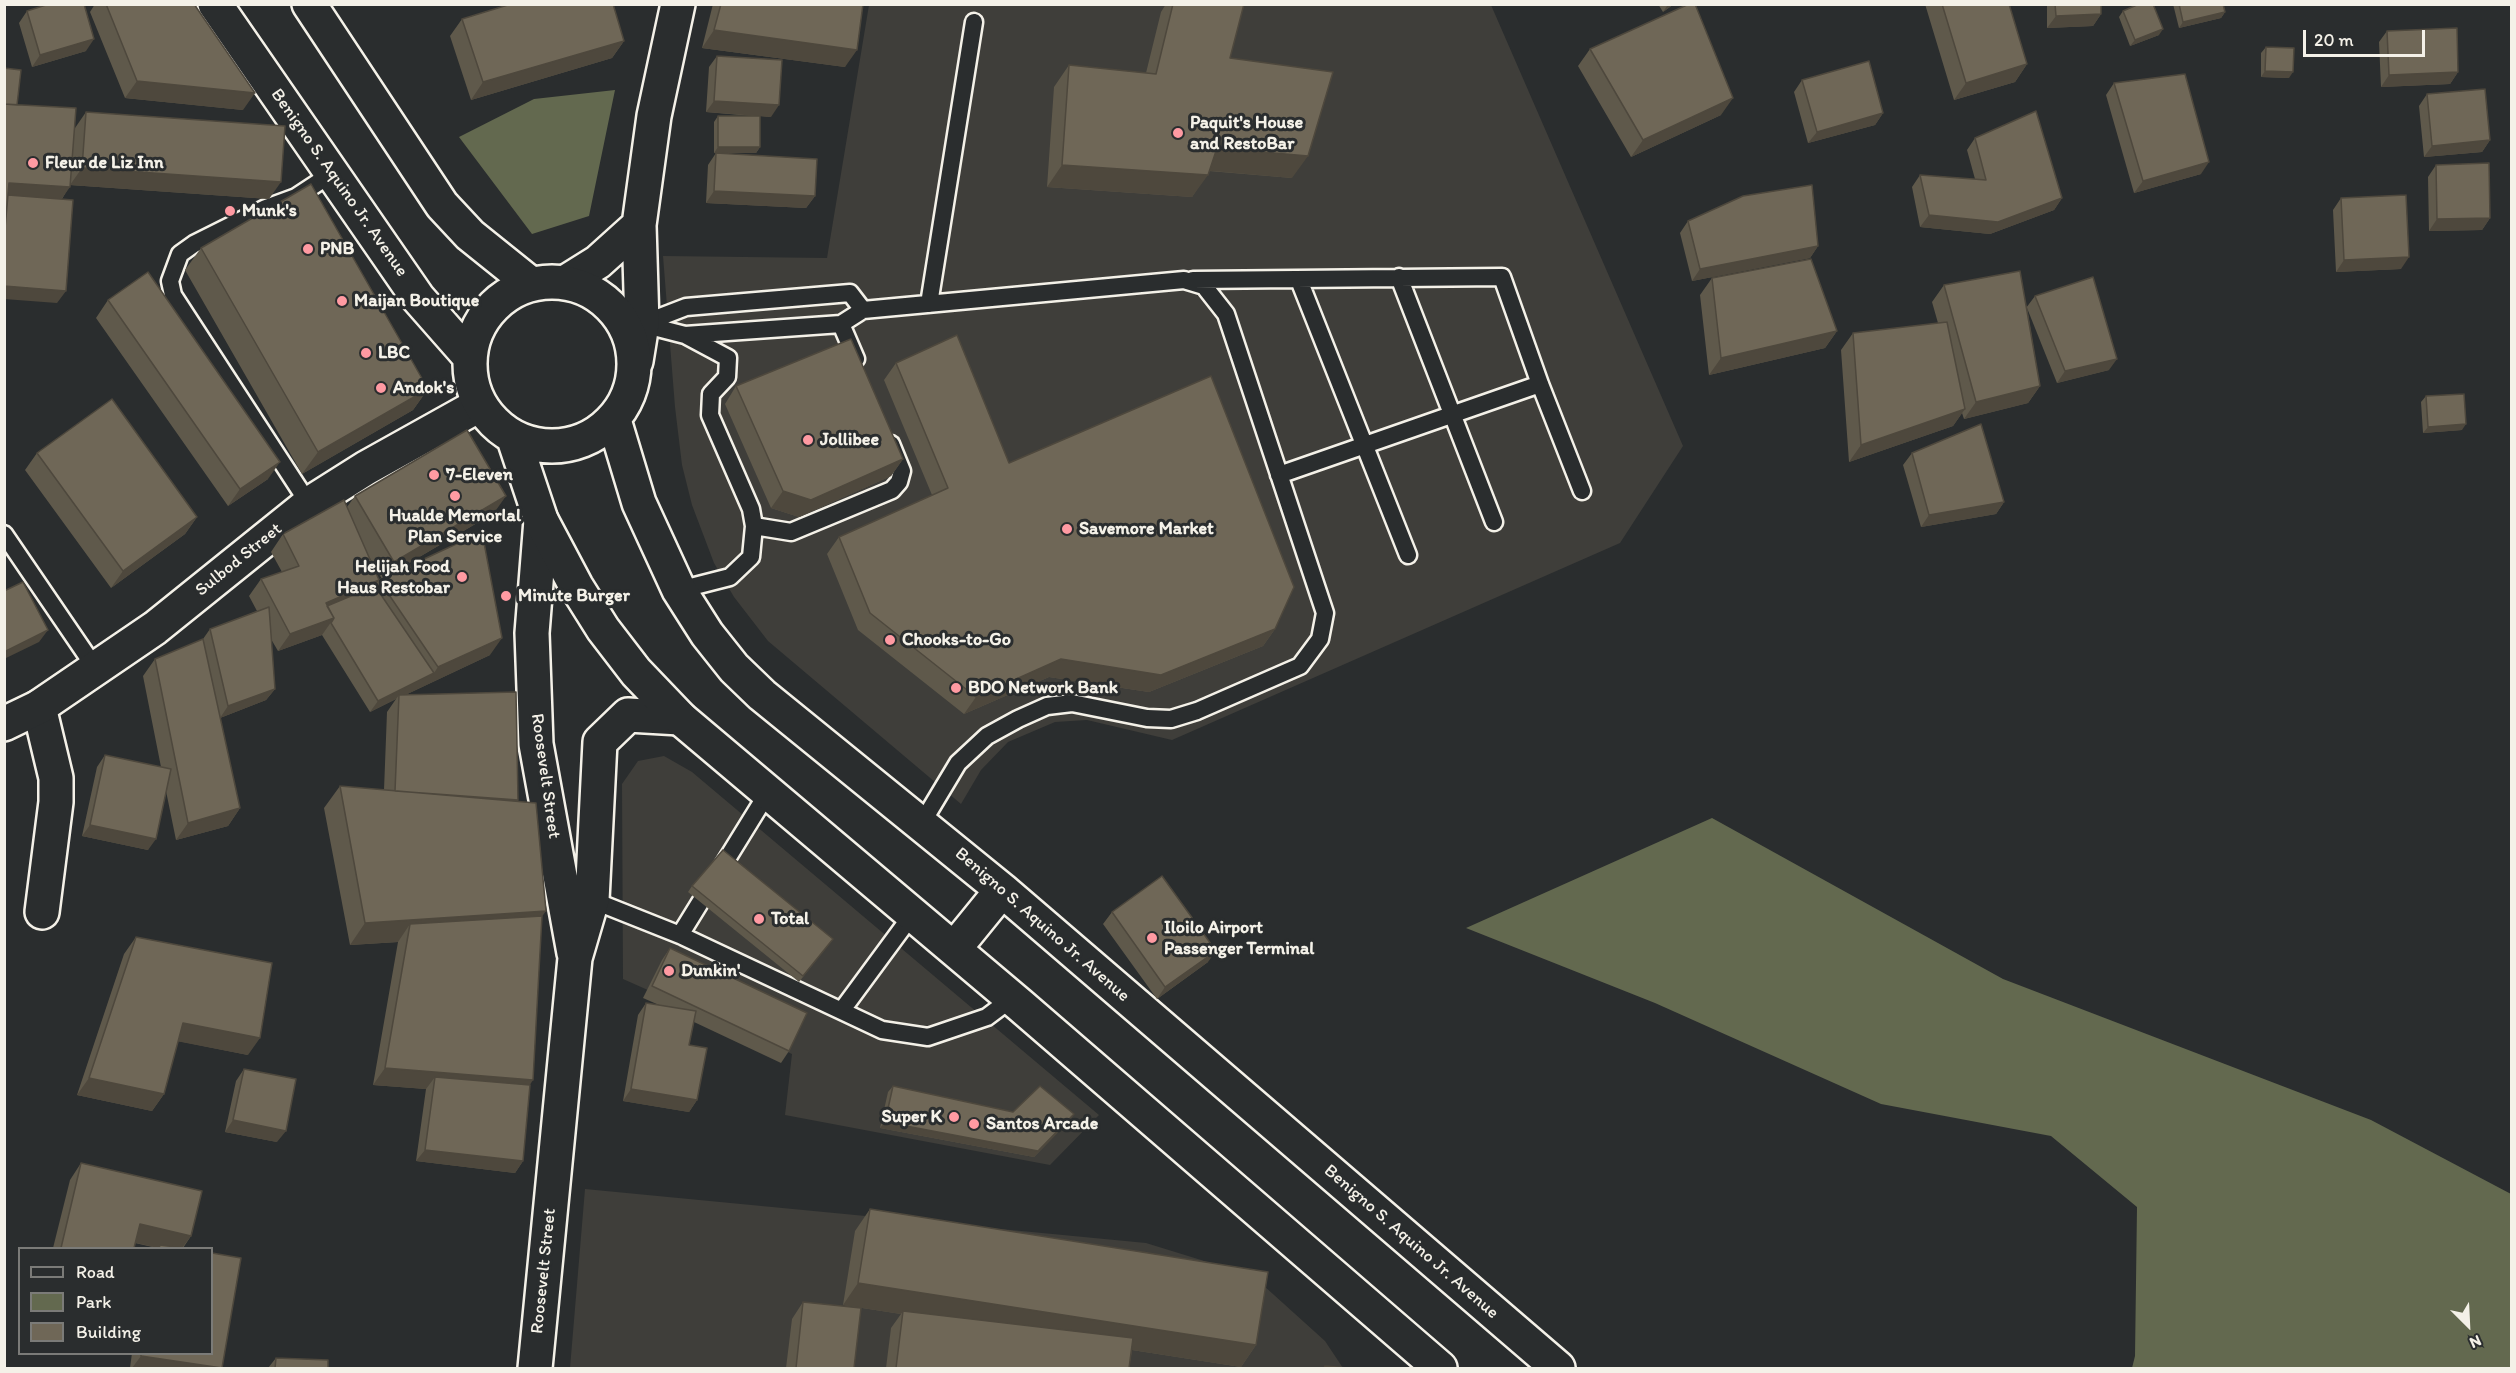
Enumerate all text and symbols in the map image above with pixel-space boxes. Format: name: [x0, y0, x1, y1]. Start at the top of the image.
scale bar: [2306, 18, 2428, 56]
text: 20 m: [2314, 29, 2354, 51]
street label: Benigno S. Aquino Jr. Avenue: [266, 85, 412, 281]
place label: Paquit's House and RestoBar: [1190, 112, 1303, 154]
marker: Paquit's House and RestoBar: [1171, 126, 1185, 140]
place label: Fleur de Liz Inn: [45, 152, 164, 174]
marker: Fleur de Liz Inn: [26, 156, 40, 170]
place label: Munk's: [242, 200, 297, 222]
marker: Munk's: [223, 204, 237, 218]
place label: PNB: [320, 238, 354, 260]
marker: PNB: [301, 242, 315, 256]
place label: Maijan Boutique: [354, 290, 479, 312]
marker: Maijan Boutique: [335, 294, 349, 308]
place label: LBC: [378, 342, 410, 364]
marker: LBC: [359, 346, 373, 360]
place label: Andok's: [393, 377, 454, 399]
marker: Andok's: [374, 381, 388, 395]
place label: Jollibee: [820, 429, 879, 451]
marker: Jollibee: [801, 433, 815, 447]
place label: 7-Eleven: [446, 464, 513, 486]
marker: 7-Eleven: [427, 468, 441, 482]
marker: Hualde Memorlal Plan Service: [448, 489, 462, 503]
place label: Hualde Memorlal Plan Service: [389, 505, 521, 548]
place label: Savemore Market: [1079, 518, 1214, 540]
street label: Sulbod Street: [191, 519, 287, 601]
marker: Savemore Market: [1060, 522, 1074, 536]
place label: Helijah Food Haus Restobar: [337, 556, 450, 598]
marker: Helijah Food Haus Restobar: [455, 570, 469, 584]
place label: Minute Burger: [518, 585, 630, 607]
marker: Minute Burger: [499, 589, 513, 603]
place label: Chooks-to-Go: [902, 629, 1011, 651]
marker: Chooks-to-Go: [883, 633, 897, 647]
place label: BDO Network Bank: [968, 677, 1118, 699]
marker: BDO Network Bank: [949, 681, 963, 695]
street label: Roosevelt Street: [526, 712, 564, 840]
street label: Benigno S. Aquino Jr. Avenue: [950, 843, 1134, 1007]
place label: Total: [771, 908, 809, 930]
marker: Total: [752, 912, 766, 926]
place label: Iloilo Airport Passenger Terminal: [1164, 917, 1314, 960]
marker: Iloilo Airport Passenger Terminal: [1145, 931, 1159, 945]
place label: Dunkin': [681, 960, 740, 982]
marker: Dunkin': [662, 964, 676, 978]
place label: Super K: [882, 1106, 942, 1128]
marker: Super K: [947, 1110, 961, 1124]
place label: Santos Arcade: [986, 1113, 1098, 1135]
marker: Santos Arcade: [967, 1117, 981, 1131]
street label: Benigno S. Aquino Jr. Avenue: [1319, 1160, 1503, 1324]
street label: Roosevelt Street: [527, 1207, 561, 1335]
legend: [18, 1247, 213, 1355]
text: Road: [76, 1261, 115, 1283]
text: Park: [76, 1291, 111, 1313]
north arrow: [2438, 1295, 2498, 1355]
text: Building: [76, 1321, 141, 1343]
text: N: [2467, 1331, 2484, 1353]

